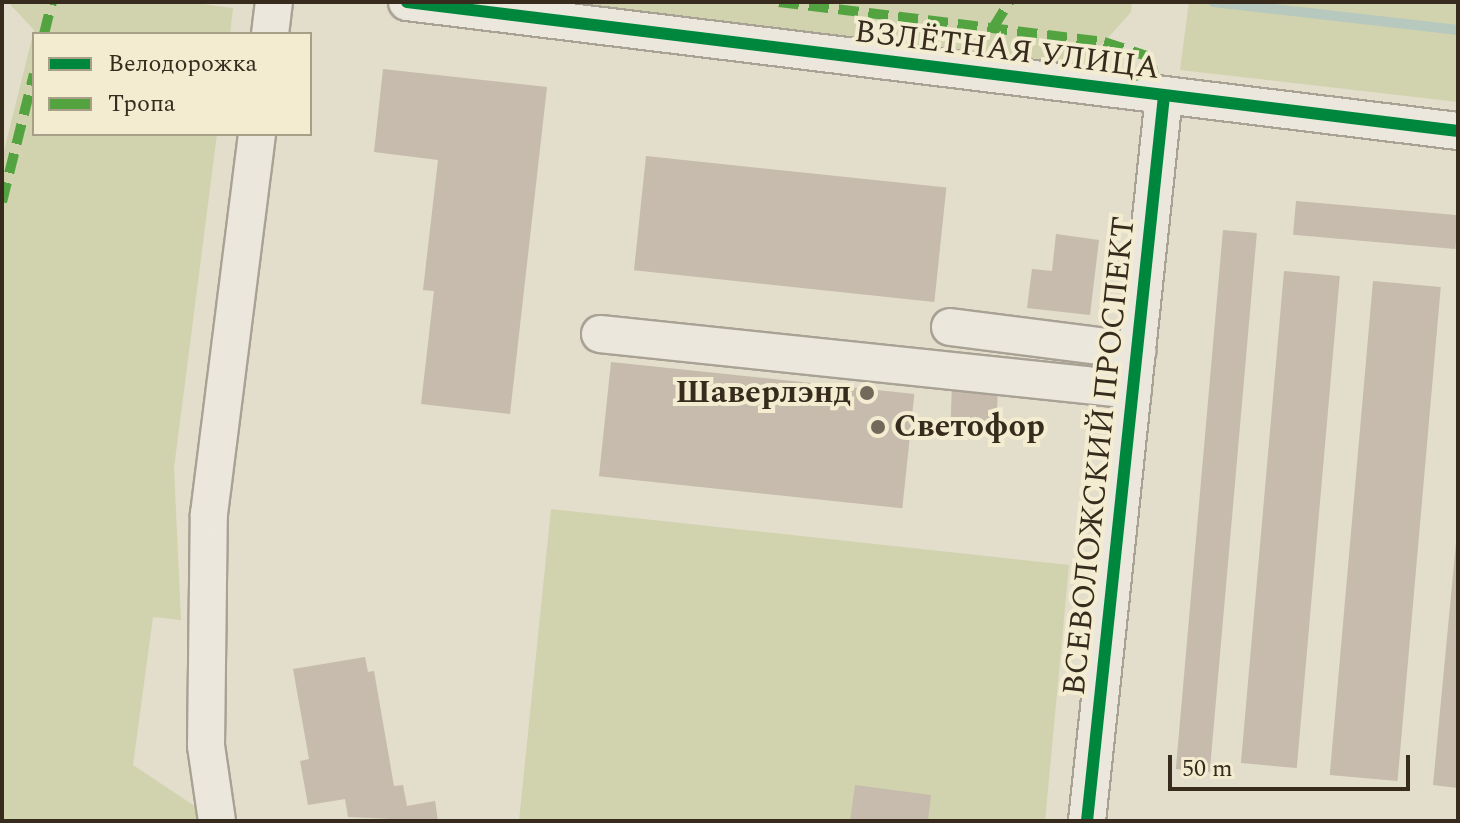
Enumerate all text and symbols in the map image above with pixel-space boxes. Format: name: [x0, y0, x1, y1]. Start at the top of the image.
street label: ВЗЛЁТНАЯ УЛИЦА: [852, 13, 1162, 89]
legend: [32, 32, 312, 136]
text: Велодорожка: [108, 46, 257, 82]
text: Тропа: [108, 86, 176, 122]
street label: ВСЕВОЛОЖСКИЙ ПРОСПЕКТ: [1056, 215, 1144, 697]
place label: Шаверлэнд: [676, 374, 851, 412]
marker: Шаверлэнд: [858, 384, 876, 402]
place label: Светофор: [894, 408, 1045, 446]
marker: Светофор: [869, 418, 887, 436]
scale bar: [1172, 739, 1414, 789]
text: 50 m: [1182, 751, 1233, 787]

